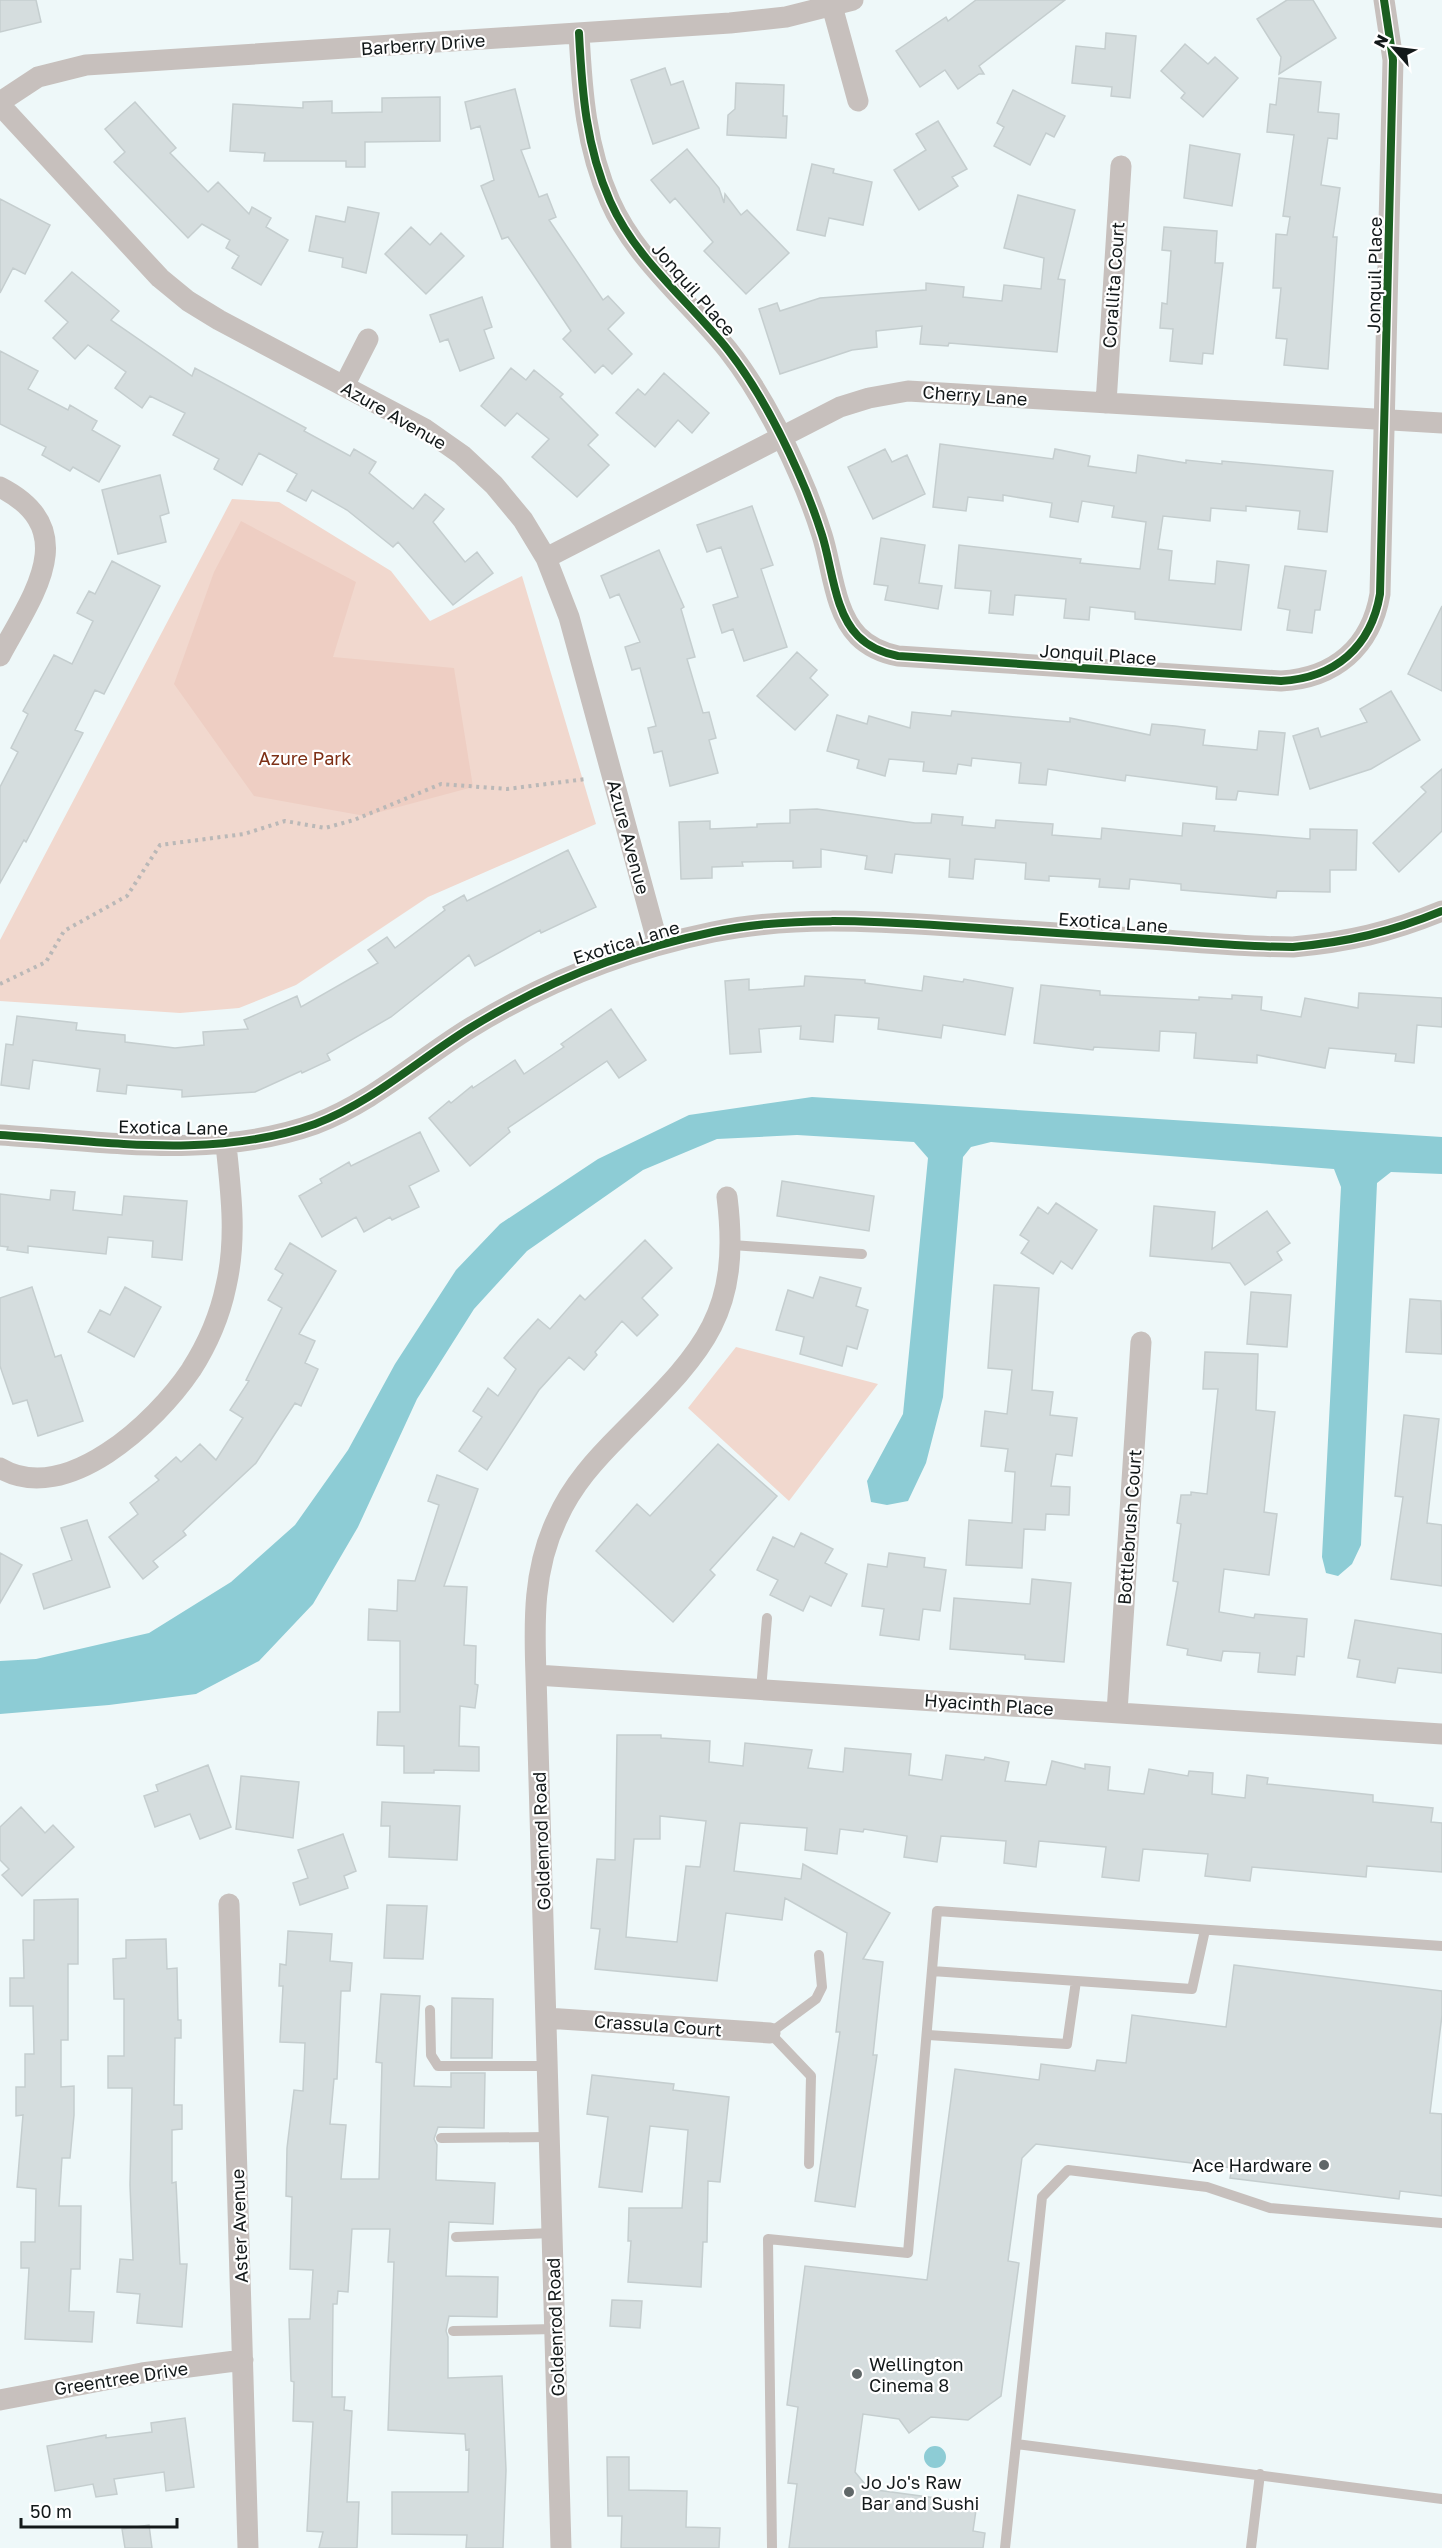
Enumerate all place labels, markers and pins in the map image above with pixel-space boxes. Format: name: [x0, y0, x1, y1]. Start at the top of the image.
place label: Ace Hardware: [1192, 2154, 1312, 2176]
marker: Ace Hardware: [1317, 2158, 1331, 2172]
place label: Wellington Cinema 8: [869, 2353, 964, 2396]
marker: Wellington Cinema 8: [850, 2367, 864, 2381]
place label: Jo Jo's Raw Bar and Sushi: [861, 2471, 979, 2514]
marker: Jo Jo's Raw Bar and Sushi: [842, 2485, 856, 2499]

